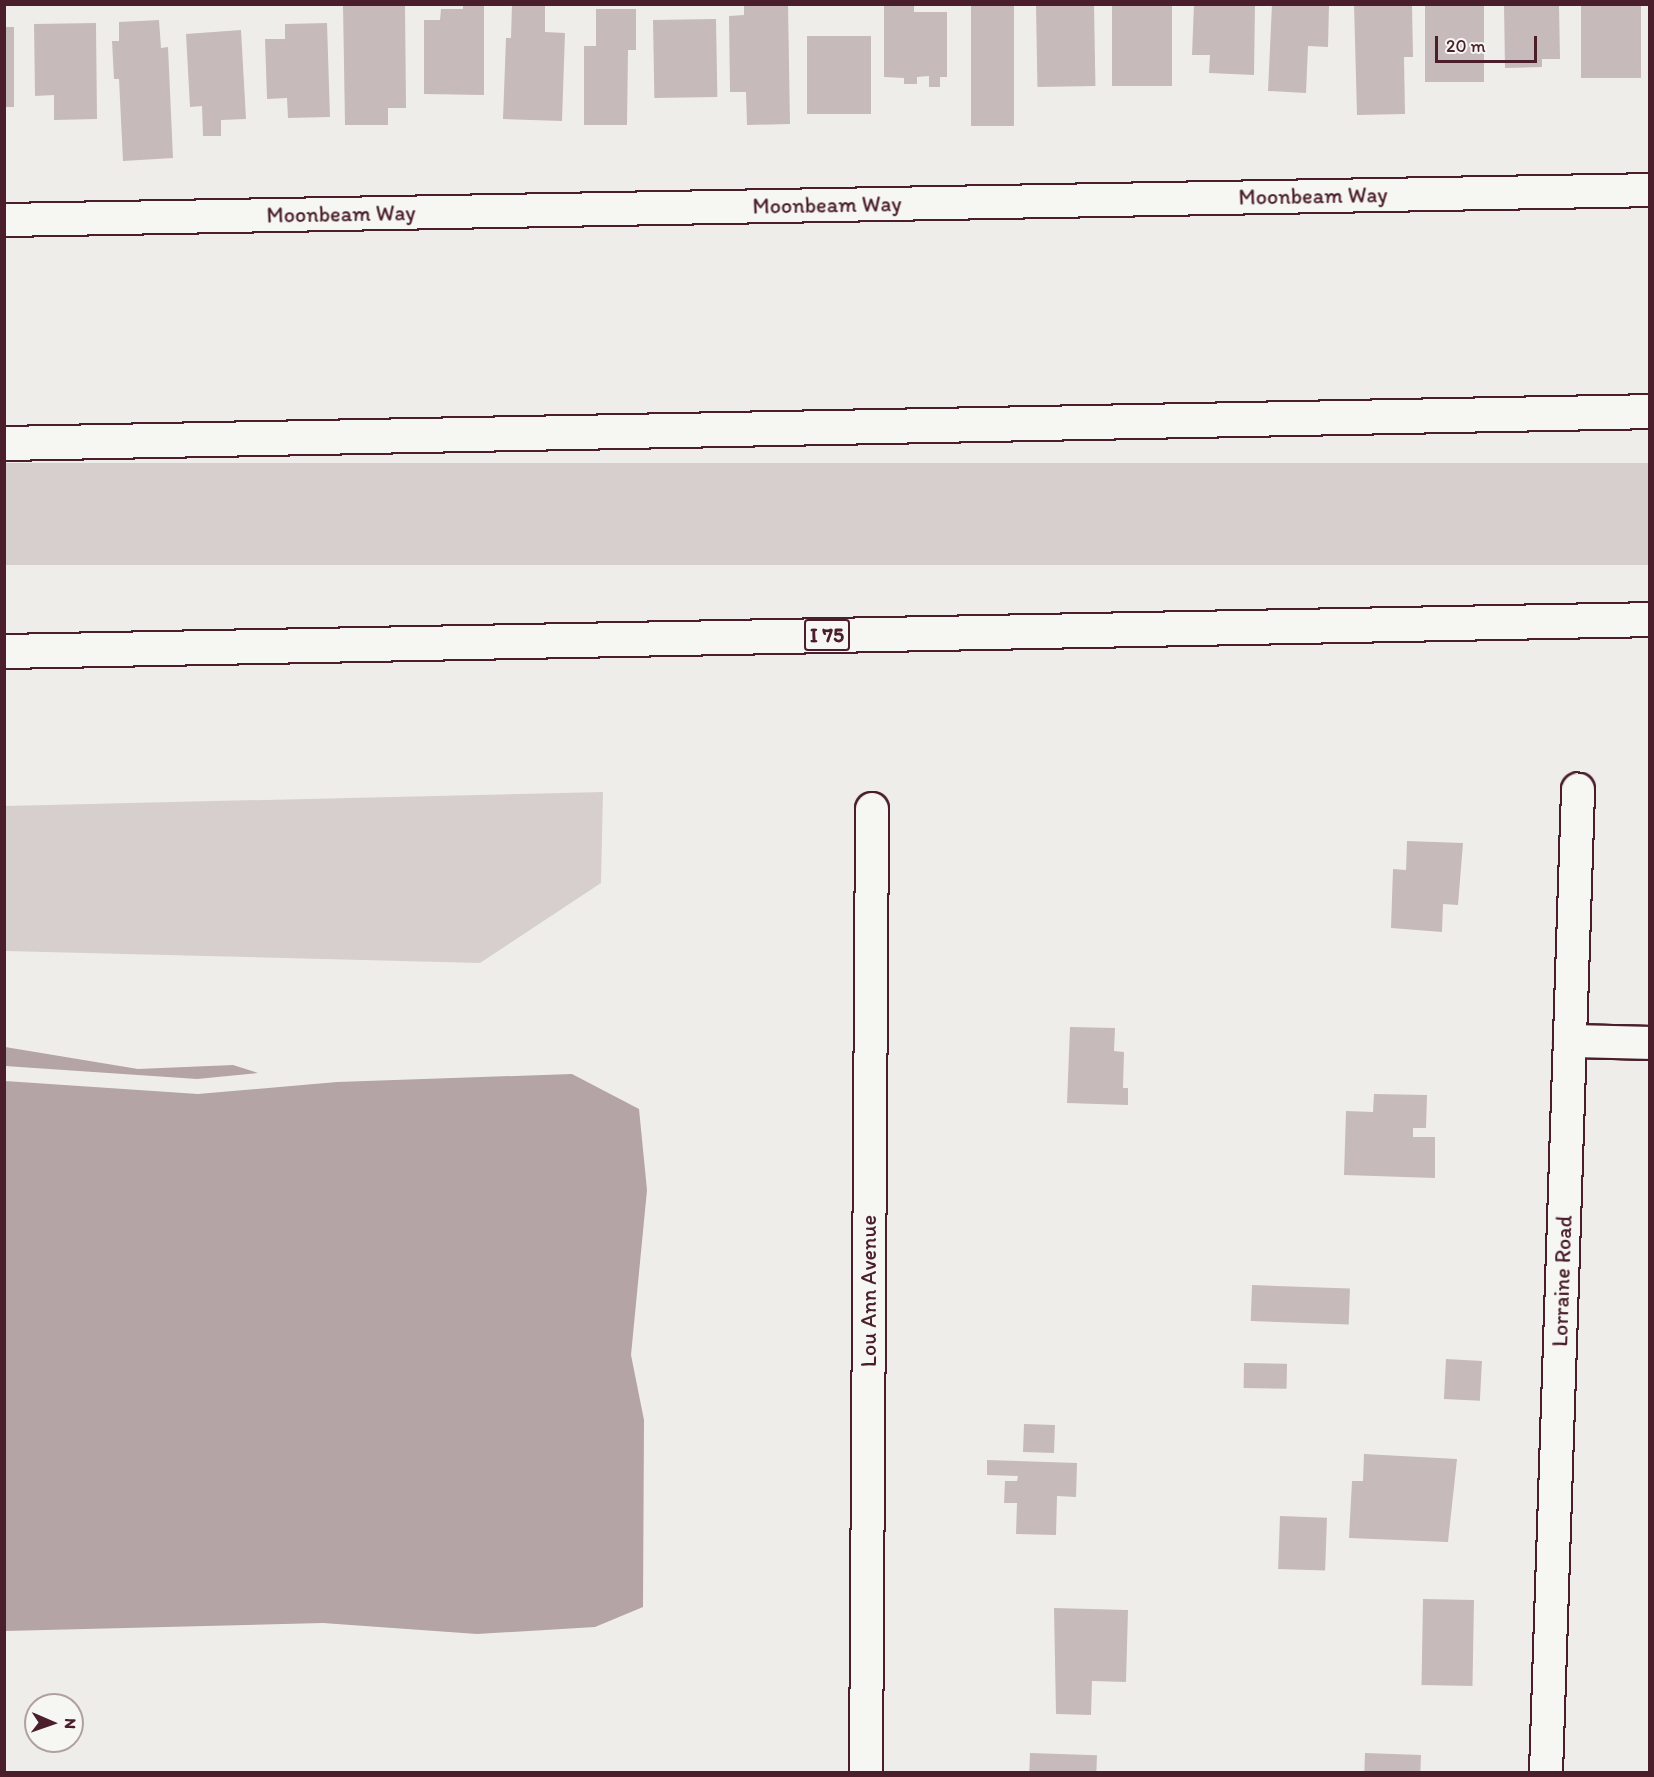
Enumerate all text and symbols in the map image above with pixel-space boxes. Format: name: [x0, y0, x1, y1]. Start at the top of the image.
scale bar: [1438, 24, 1540, 62]
text: 20 m: [1446, 35, 1486, 57]
street label: Moonbeam Way: [1238, 182, 1388, 210]
street label: Moonbeam Way: [752, 191, 902, 219]
street label: Moonbeam Way: [266, 200, 416, 228]
road number: I 75: [803, 617, 851, 653]
street label: Lou Ann Avenue: [856, 1215, 882, 1367]
street label: Lorraine Road: [1547, 1215, 1577, 1347]
north arrow: [24, 1693, 84, 1753]
text: N: [61, 1718, 80, 1729]

